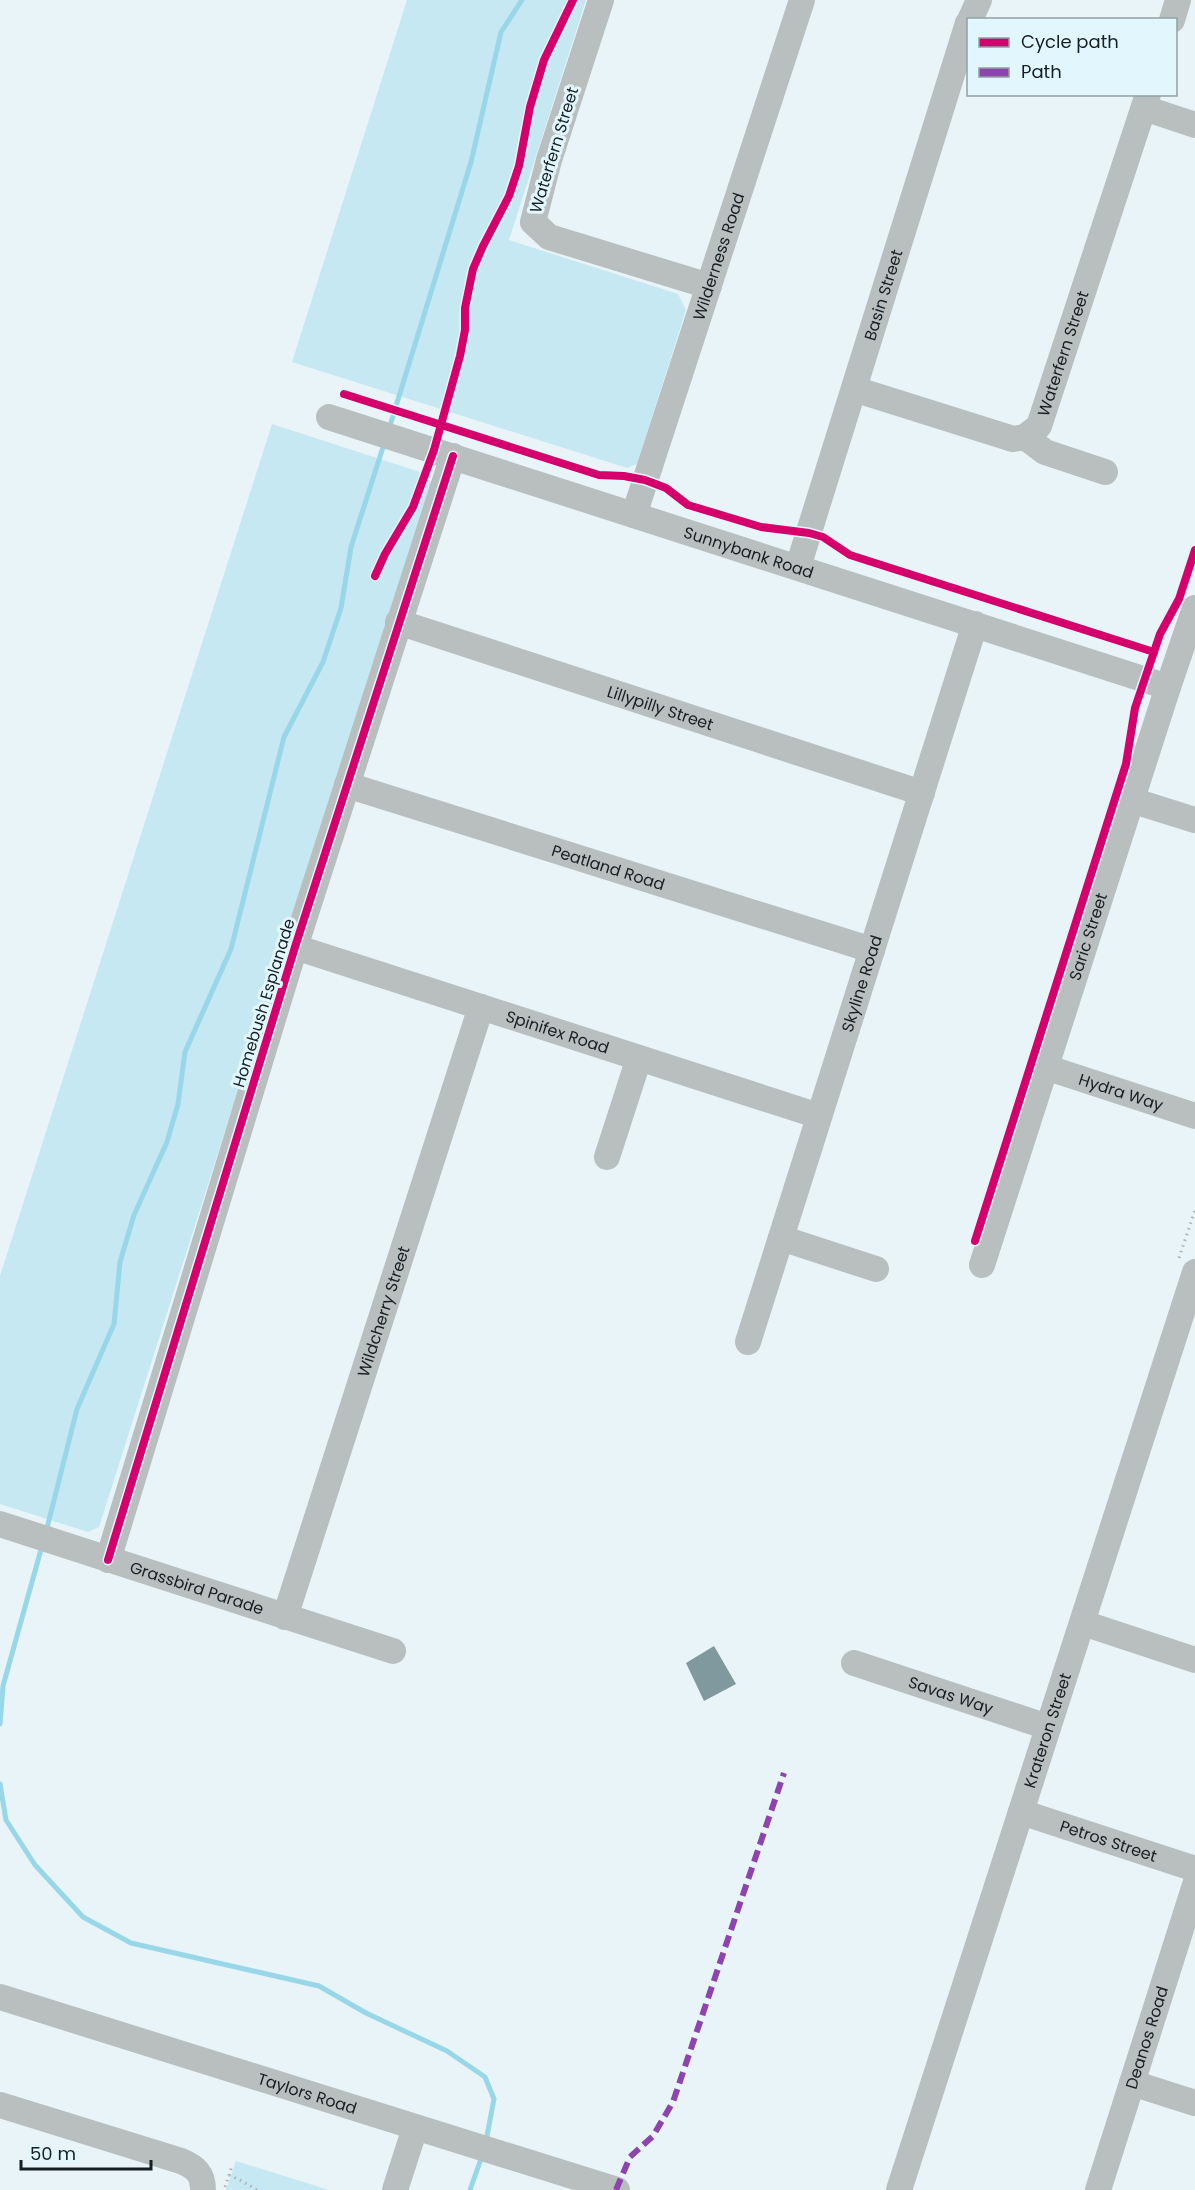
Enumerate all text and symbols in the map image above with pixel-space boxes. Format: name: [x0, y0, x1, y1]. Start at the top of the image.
legend: [967, 18, 1177, 96]
text: Cycle path: [1021, 29, 1119, 54]
text: Path: [1021, 59, 1062, 84]
street label: Waterfern Street: [524, 84, 584, 216]
street label: Wilderness Road: [687, 190, 750, 323]
street label: Basin Street: [858, 246, 908, 343]
street label: Waterfern Street: [1032, 288, 1094, 419]
street label: Sunnybank Road: [681, 520, 817, 584]
street label: Lillypilly Street: [604, 680, 717, 736]
street label: Peatland Road: [549, 839, 668, 896]
street label: Saric Street: [1063, 890, 1113, 983]
street label: Homebush Esplanade: [227, 916, 301, 1090]
street label: Skyline Road: [835, 932, 887, 1035]
street label: Spinifex Road: [503, 1004, 612, 1059]
street label: Hydra Way: [1076, 1067, 1166, 1116]
street label: Wildcherry Street: [351, 1243, 415, 1380]
street label: Grassbird Parade: [127, 1555, 267, 1620]
street label: Savas Way: [905, 1670, 996, 1720]
street label: Krateron Street: [1018, 1670, 1077, 1791]
street label: Petros Street: [1057, 1814, 1160, 1867]
street label: Deanos Road: [1119, 1983, 1174, 2092]
street label: Taylors Road: [255, 2067, 360, 2119]
scale bar: [21, 2133, 152, 2171]
text: 50 m: [30, 2141, 76, 2166]

